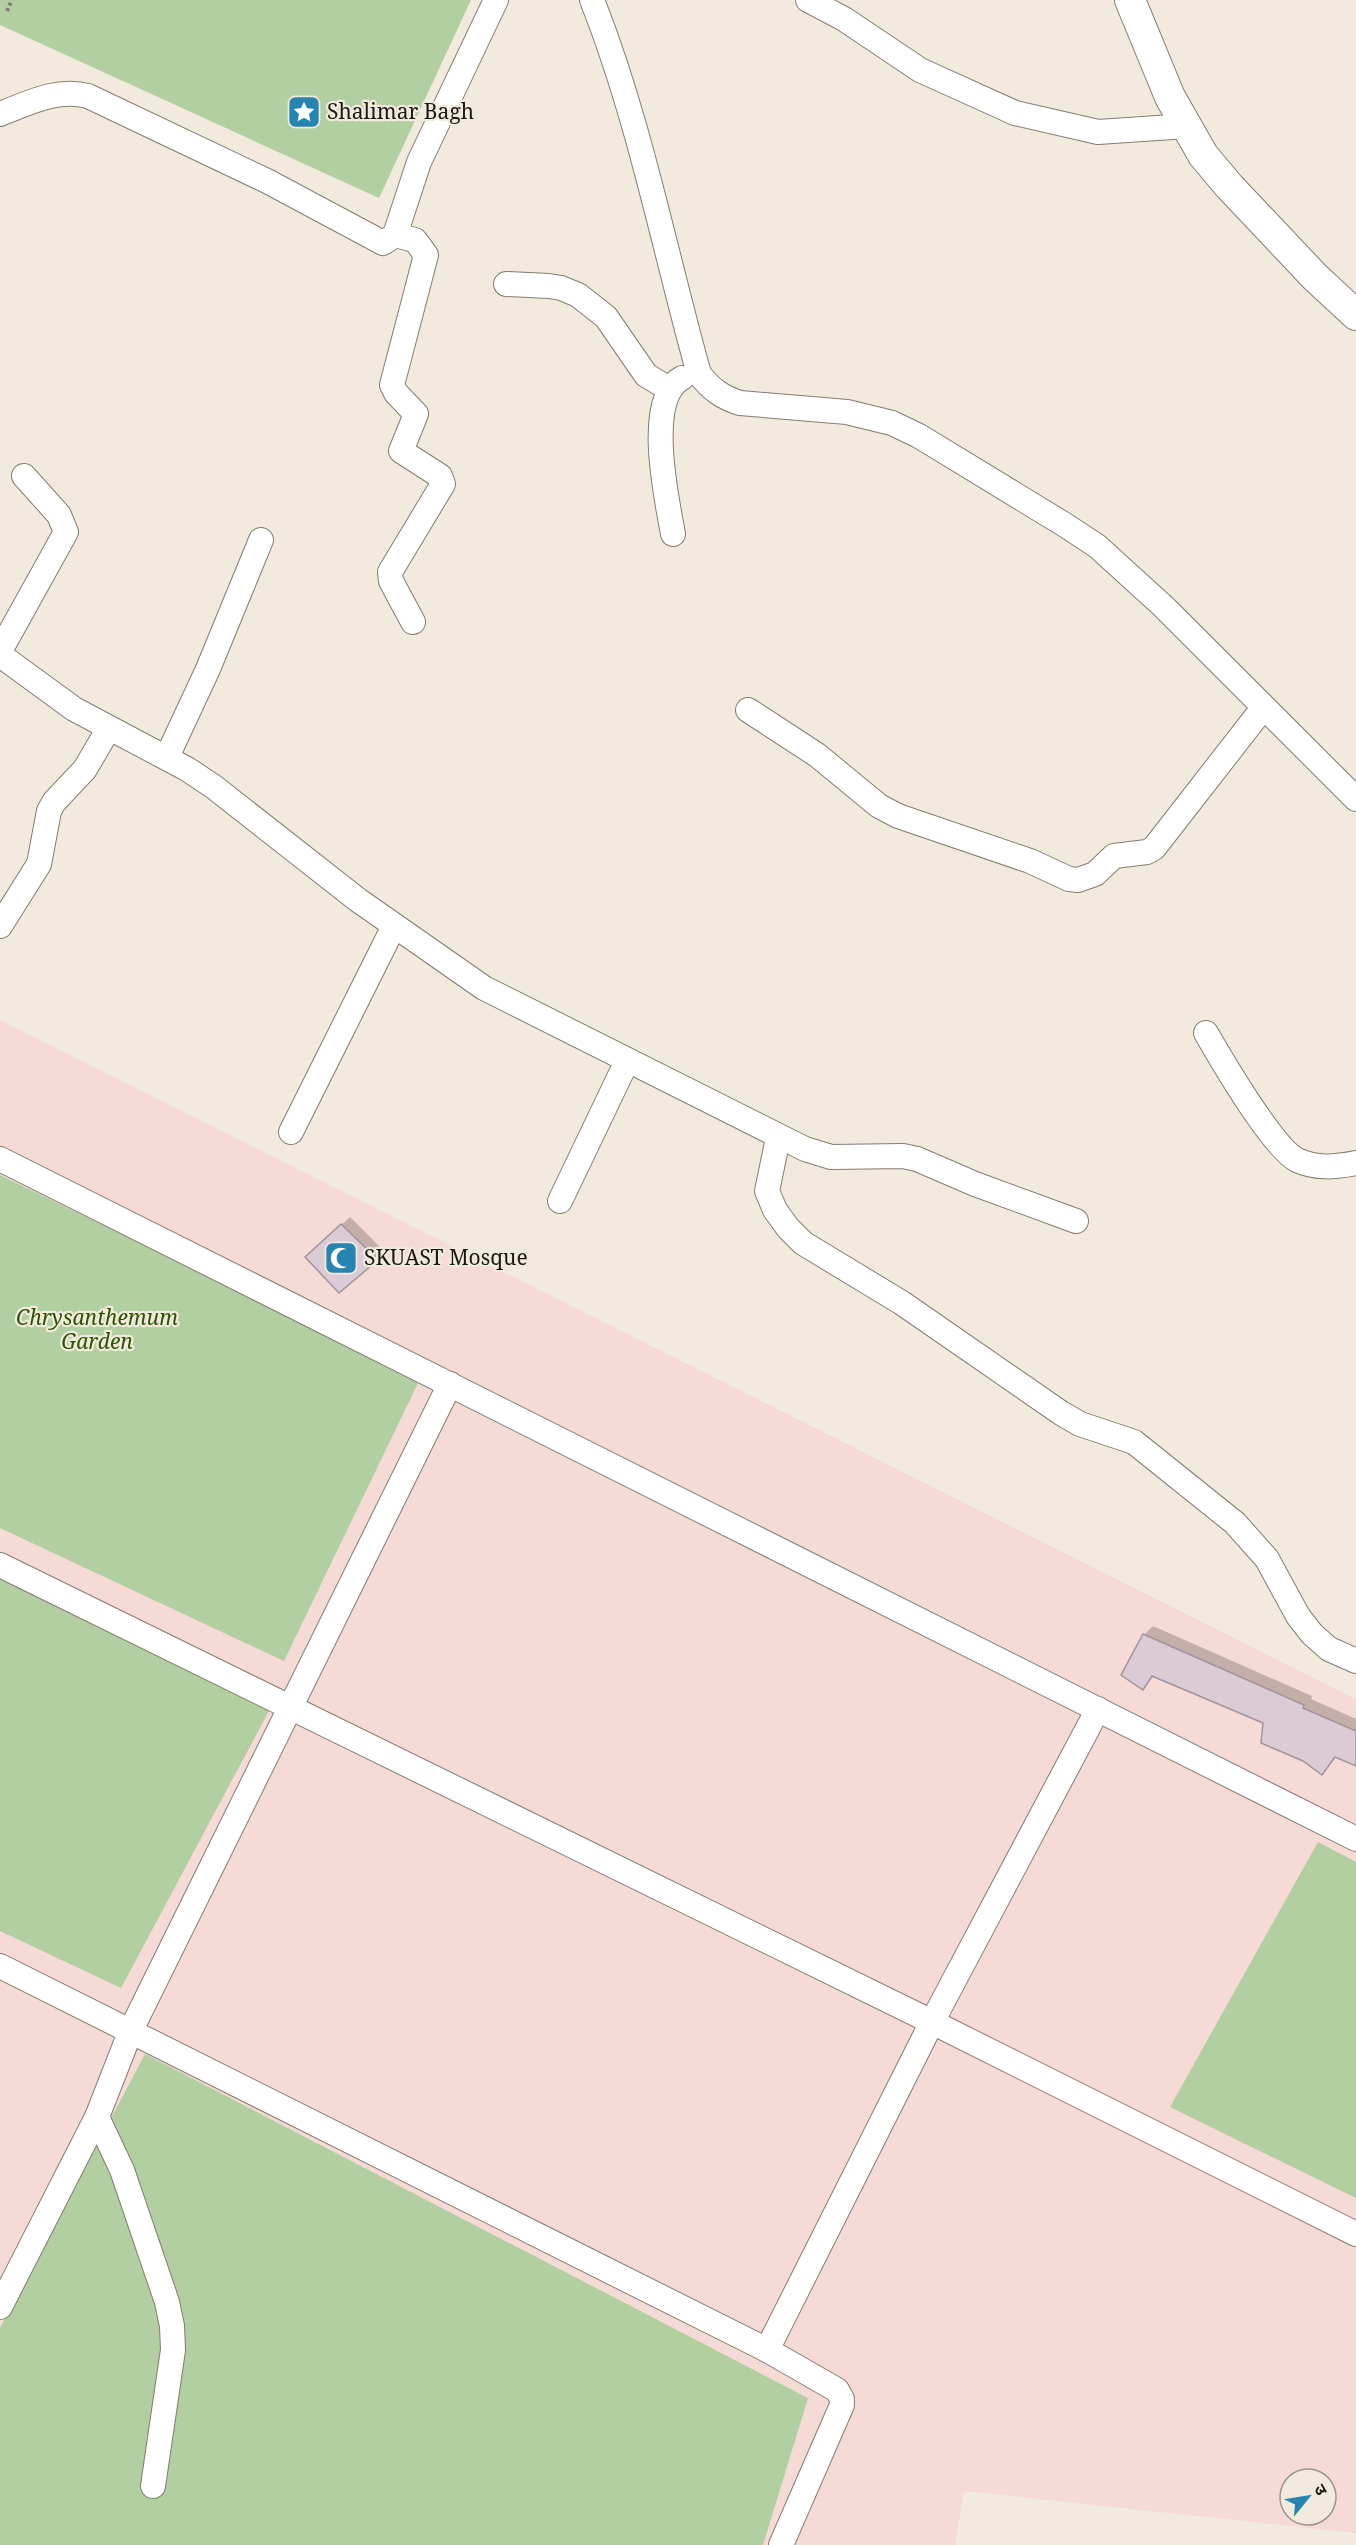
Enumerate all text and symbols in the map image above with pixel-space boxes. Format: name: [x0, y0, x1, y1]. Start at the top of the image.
place icon: Shalimar Bagh: [286, 94, 322, 130]
place label: Shalimar Bagh: [327, 97, 474, 125]
mosque icon: SKUAST Mosque: [323, 1240, 359, 1276]
place label: SKUAST Mosque: [364, 1243, 528, 1271]
park label: Chrysanthemum Garden: [16, 1303, 178, 1355]
north arrow: [1278, 2467, 1338, 2527]
text: उ: [1309, 2480, 1333, 2500]

